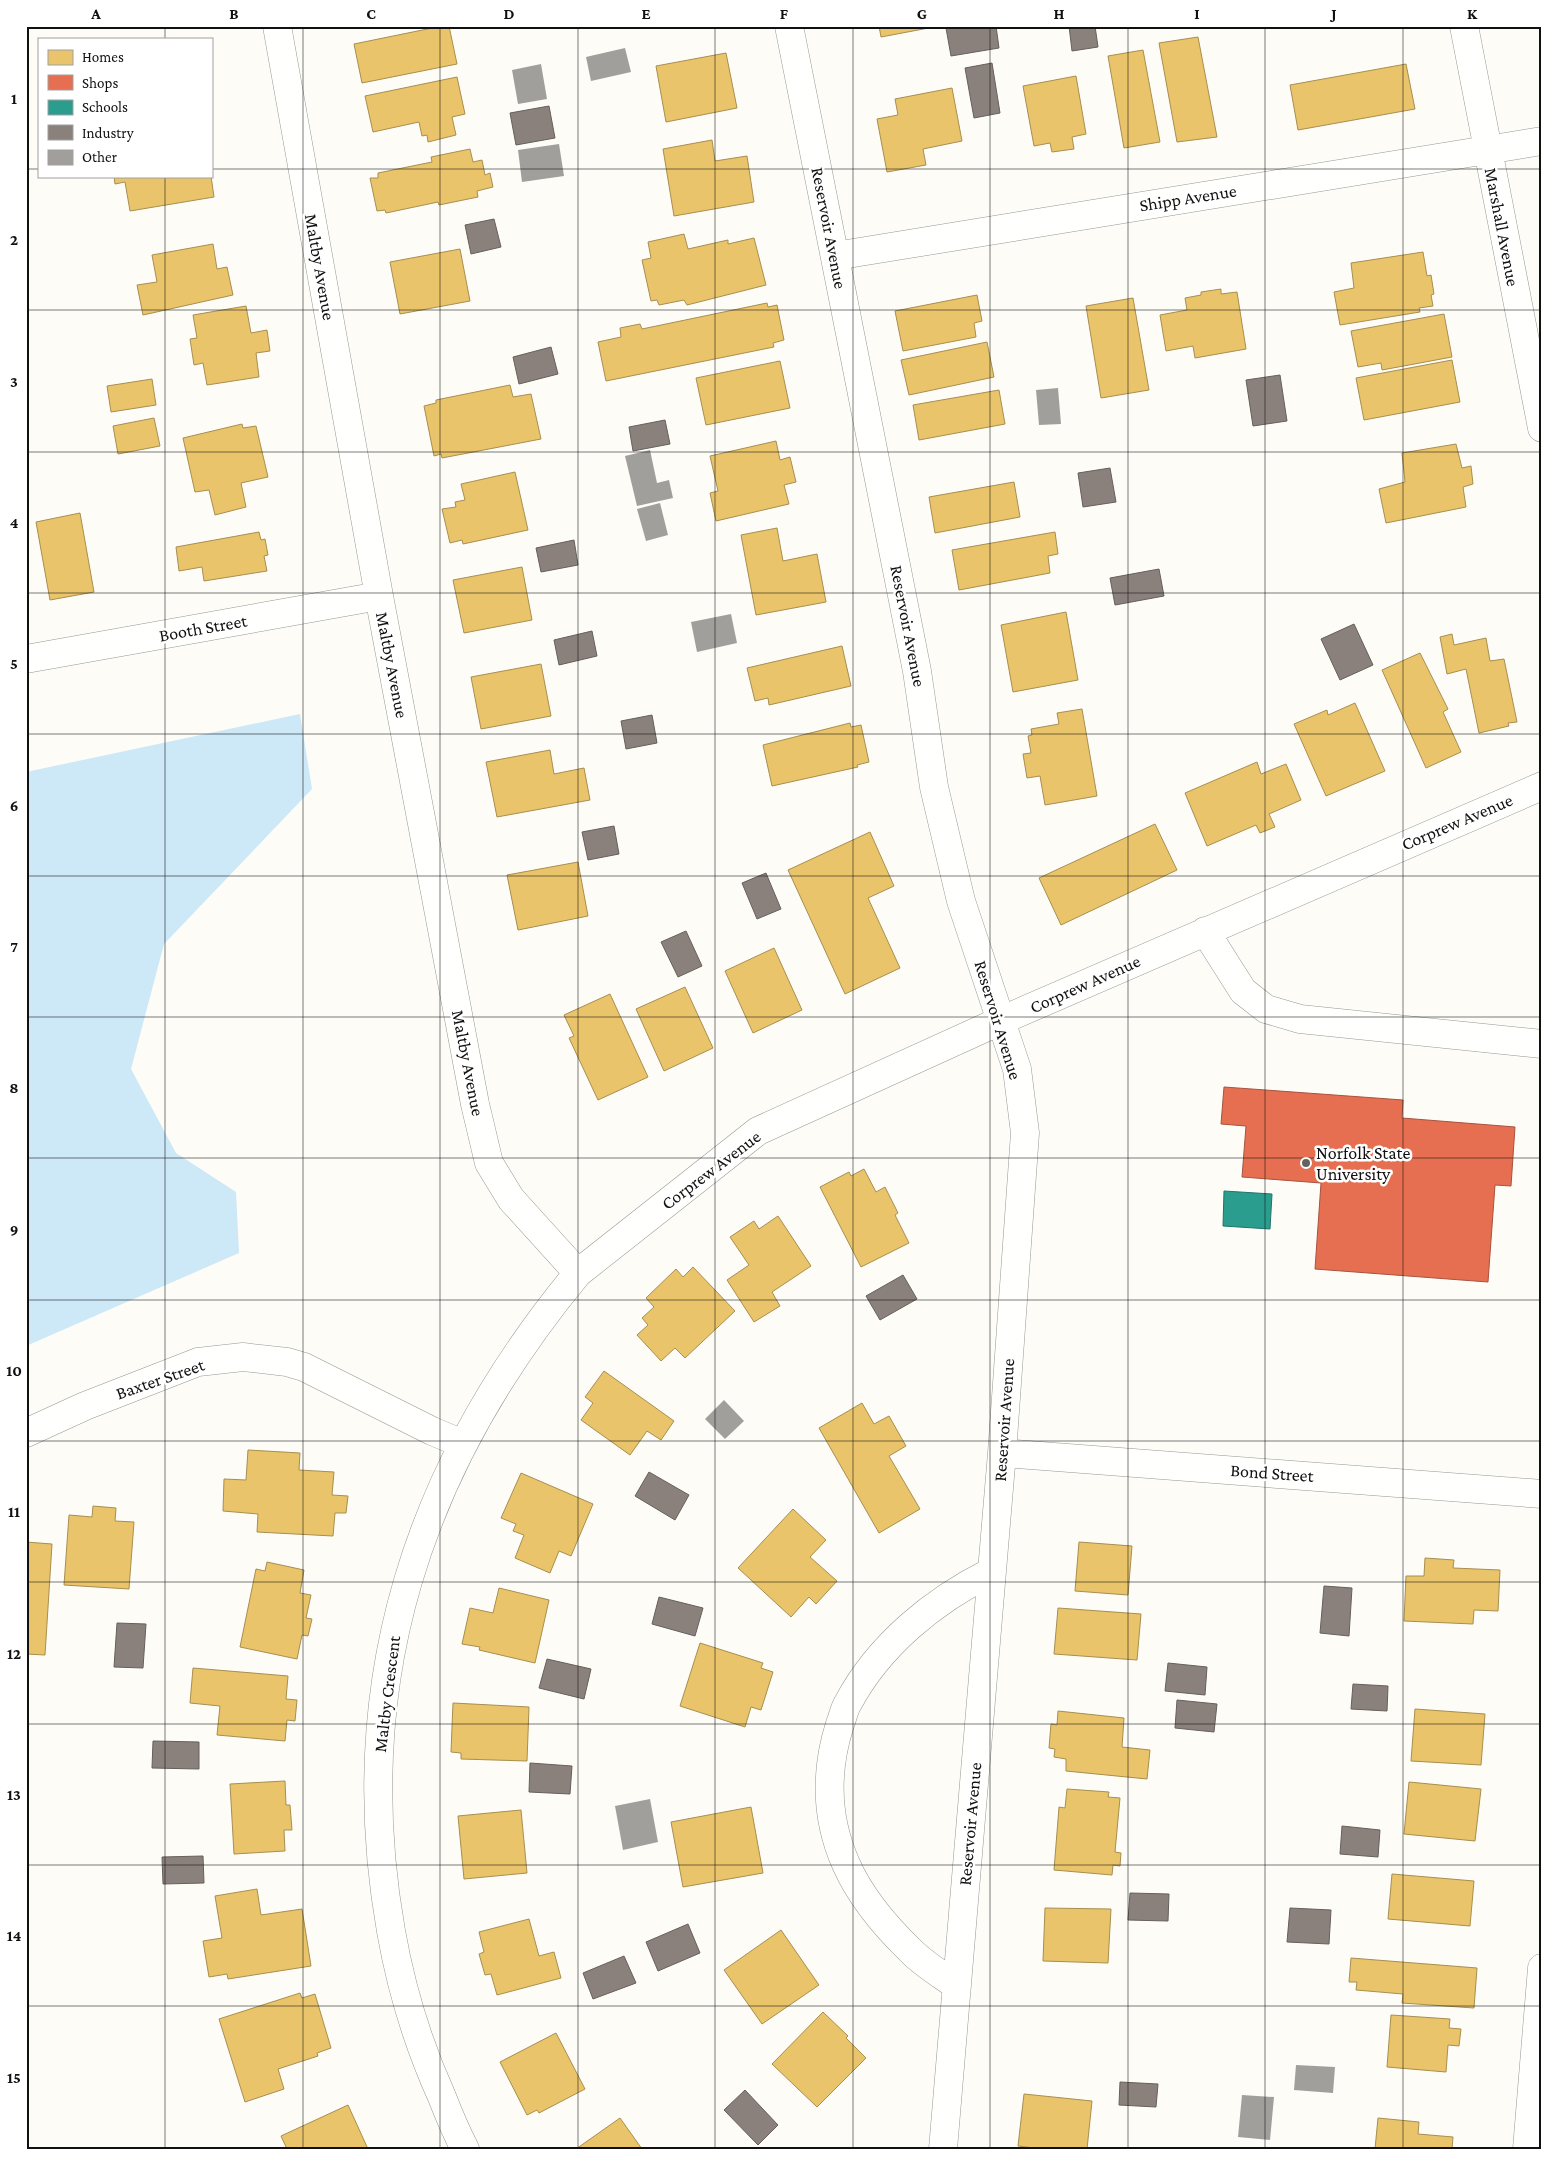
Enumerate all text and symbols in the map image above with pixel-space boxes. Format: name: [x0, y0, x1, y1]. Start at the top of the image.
text: A: [90, 5, 101, 22]
text: B: [229, 5, 239, 22]
text: C: [366, 5, 376, 22]
text: D: [503, 5, 515, 22]
text: E: [641, 5, 651, 22]
text: F: [780, 5, 789, 22]
text: G: [917, 5, 927, 22]
text: H: [1054, 5, 1065, 22]
text: I: [1194, 5, 1200, 22]
text: J: [1329, 5, 1337, 22]
text: K: [1467, 5, 1478, 22]
legend: [38, 38, 212, 178]
text: Homes: [82, 49, 124, 65]
text: Shops: [82, 75, 118, 92]
text: 1: [11, 90, 17, 107]
text: Schools: [82, 99, 128, 115]
text: Industry: [82, 125, 134, 142]
text: Other: [82, 149, 118, 165]
street label: Reservoir Avenue: [807, 165, 851, 291]
street label: Marshall Avenue: [1481, 166, 1523, 288]
street label: Shipp Avenue: [1138, 180, 1238, 216]
street label: Maltby Avenue: [301, 212, 339, 322]
text: 2: [10, 231, 18, 248]
text: 3: [10, 373, 18, 390]
text: 4: [10, 514, 19, 531]
street label: Reservoir Avenue: [886, 563, 930, 689]
street label: Booth Street: [158, 610, 250, 646]
street label: Maltby Avenue: [372, 610, 412, 720]
text: 5: [10, 655, 18, 672]
street label: Corprew Avenue: [1398, 790, 1516, 854]
text: 6: [10, 797, 18, 814]
text: 7: [10, 938, 18, 955]
street label: Corprew Avenue: [1027, 951, 1143, 1017]
street label: Reservoir Avenue: [970, 958, 1026, 1082]
street label: Maltby Avenue: [448, 1008, 488, 1118]
text: 8: [9, 1079, 19, 1096]
street label: Corprew Avenue: [658, 1126, 765, 1214]
place label: Norfolk State University: [1316, 1143, 1410, 1184]
marker: Norfolk State University: [1300, 1157, 1312, 1169]
text: 9: [10, 1221, 18, 1238]
street label: Baxter Street: [113, 1354, 208, 1403]
street label: Reservoir Avenue: [990, 1358, 1018, 1482]
text: 10: [6, 1362, 22, 1379]
street label: Bond Street: [1230, 1460, 1315, 1486]
text: 11: [8, 1503, 20, 1520]
street label: Maltby Crescent: [370, 1634, 404, 1753]
text: 12: [7, 1645, 21, 1662]
street label: Reservoir Avenue: [955, 1761, 985, 1886]
text: 13: [7, 1786, 21, 1803]
text: 14: [7, 1927, 22, 1944]
text: 15: [7, 2069, 21, 2086]

